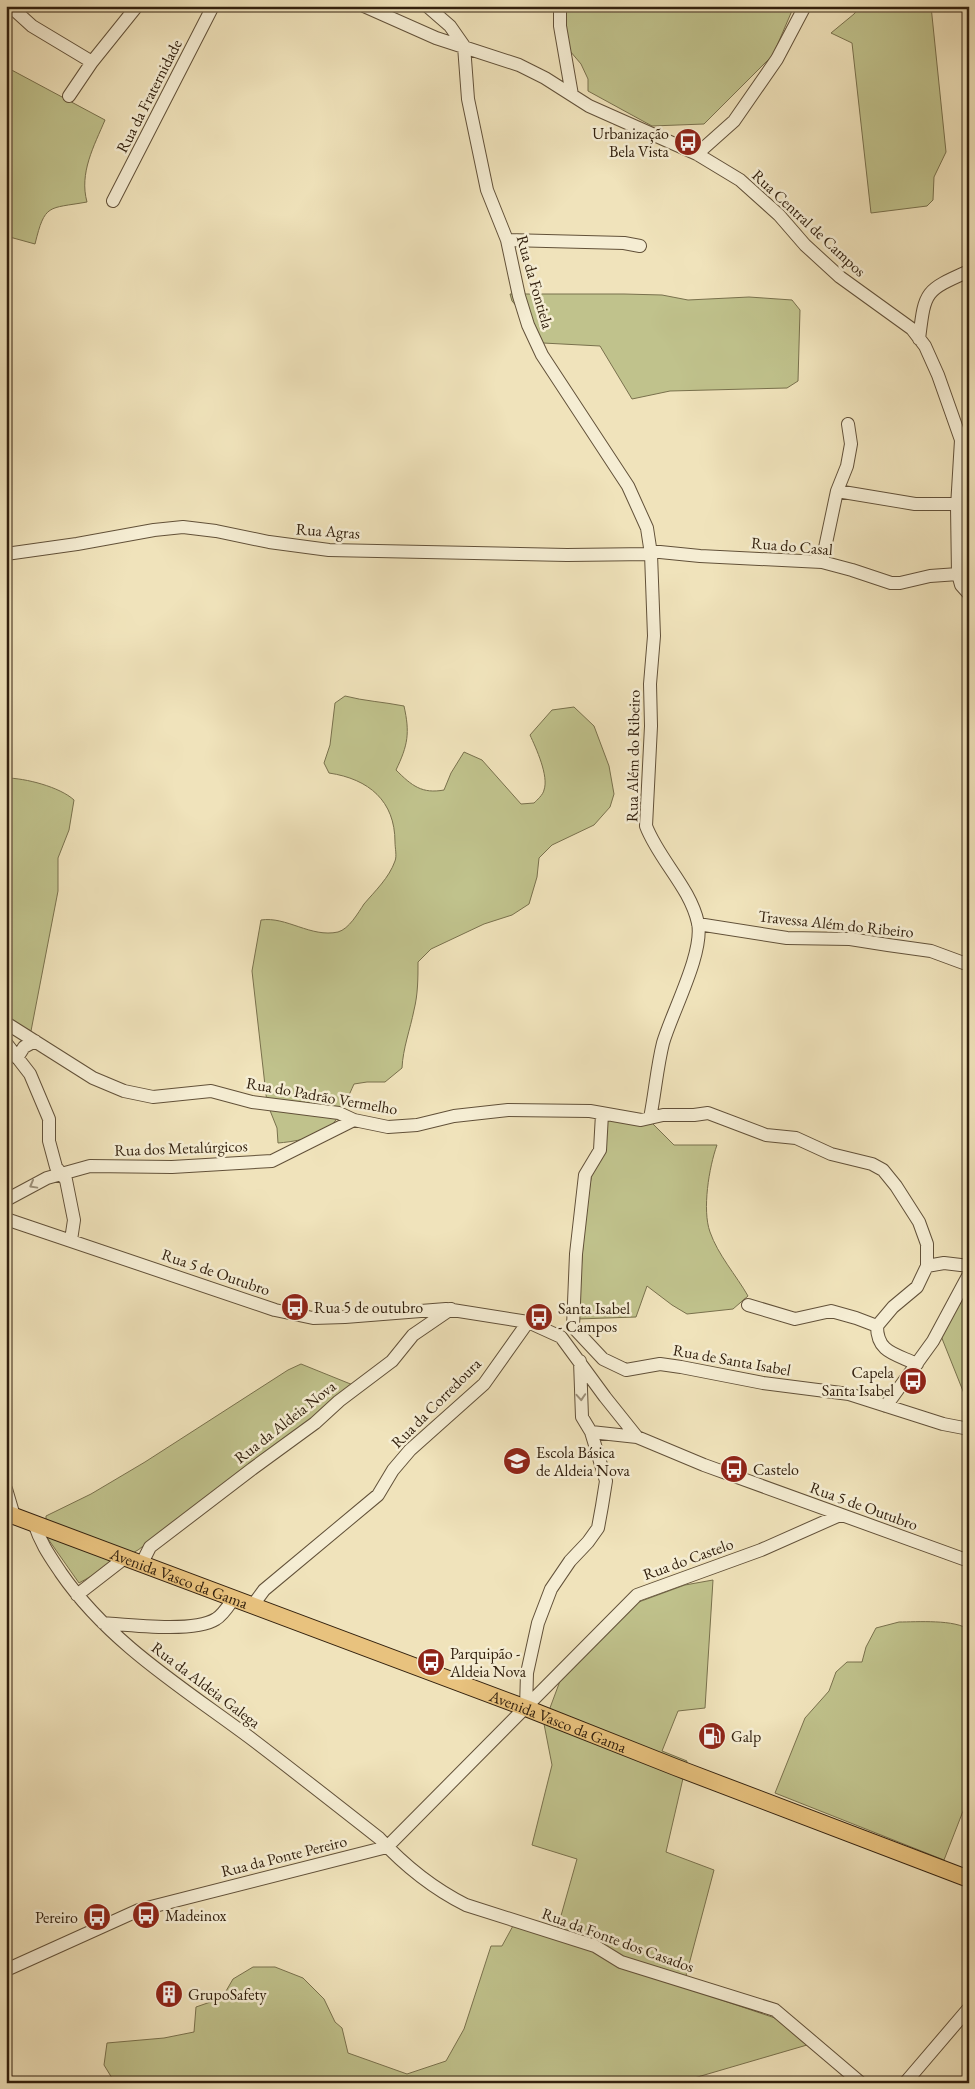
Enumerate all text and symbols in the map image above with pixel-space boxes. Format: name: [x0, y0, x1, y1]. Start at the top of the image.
street label: Rua da Fraternidade: [111, 36, 187, 156]
place label: Urbanização Bela Vista: [592, 123, 670, 162]
bus stop icon: Urbanização Bela Vista: [673, 127, 703, 157]
street label: Rua Central de Campos: [748, 165, 870, 281]
street label: Rua da Fontiela: [512, 233, 559, 332]
street label: Rua Agras: [295, 518, 361, 544]
street label: Rua do Casal: [750, 532, 834, 560]
street label: Rua Além do Ribeiro: [621, 690, 645, 822]
street label: Travessa Além do Ribeiro: [757, 905, 915, 943]
street label: Rua do Padrão Vermelho: [245, 1072, 399, 1120]
street label: Rua dos Metalúrgicos: [114, 1135, 248, 1161]
one-way arrow: [29, 1179, 38, 1189]
street label: Rua 5 de Outubro: [159, 1244, 273, 1300]
bus stop icon: Rua 5 de outubro: [280, 1292, 310, 1322]
place label: Rua 5 de outubro: [314, 1297, 423, 1318]
place label: Santa Isabel - Campos: [558, 1298, 630, 1337]
bus stop icon: Santa Isabel - Campos: [524, 1302, 554, 1332]
street label: Rua de Santa Isabel: [672, 1339, 793, 1381]
street label: Rua da Corredoura: [386, 1353, 486, 1453]
place label: Capela Santa Isabel: [822, 1362, 895, 1401]
bus stop icon: Capela Santa Isabel: [898, 1366, 928, 1396]
street label: Rua da Aldeia Nova: [230, 1375, 341, 1468]
one-way arrow: [576, 1394, 587, 1402]
place label: Escola Básica de Aldeia Nova: [536, 1442, 630, 1481]
school or university icon: Escola Básica de Aldeia Nova: [502, 1446, 532, 1476]
bus stop icon: Castelo: [719, 1454, 749, 1484]
place label: Castelo: [753, 1459, 799, 1480]
street label: Rua 5 de Outubro: [807, 1477, 921, 1535]
street label: Rua do Castelo: [640, 1533, 736, 1585]
street label: Avenida Vasco da Gama: [106, 1542, 252, 1614]
street label: Rua da Aldeia Galega: [147, 1637, 265, 1733]
place label: Parquipão - Aldeia Nova: [449, 1643, 527, 1682]
bus stop icon: Parquipão - Aldeia Nova: [416, 1647, 446, 1677]
street label: Avenida Vasco da Gama: [486, 1684, 630, 1758]
fuel station icon: Galp: [697, 1721, 727, 1751]
place label: Galp: [731, 1726, 761, 1747]
street label: Rua da Ponte Pereiro: [219, 1830, 349, 1882]
bus stop icon: Madeinox: [131, 1900, 161, 1930]
bus stop icon: Pereiro: [82, 1902, 112, 1932]
street label: Rua da Fonte dos Casados: [539, 1903, 697, 1977]
place label: Madeinox: [165, 1905, 227, 1926]
place label: Pereiro: [35, 1907, 78, 1928]
building icon: GrupoSafety: [154, 1979, 184, 2009]
place label: GrupoSafety: [188, 1984, 267, 2005]

